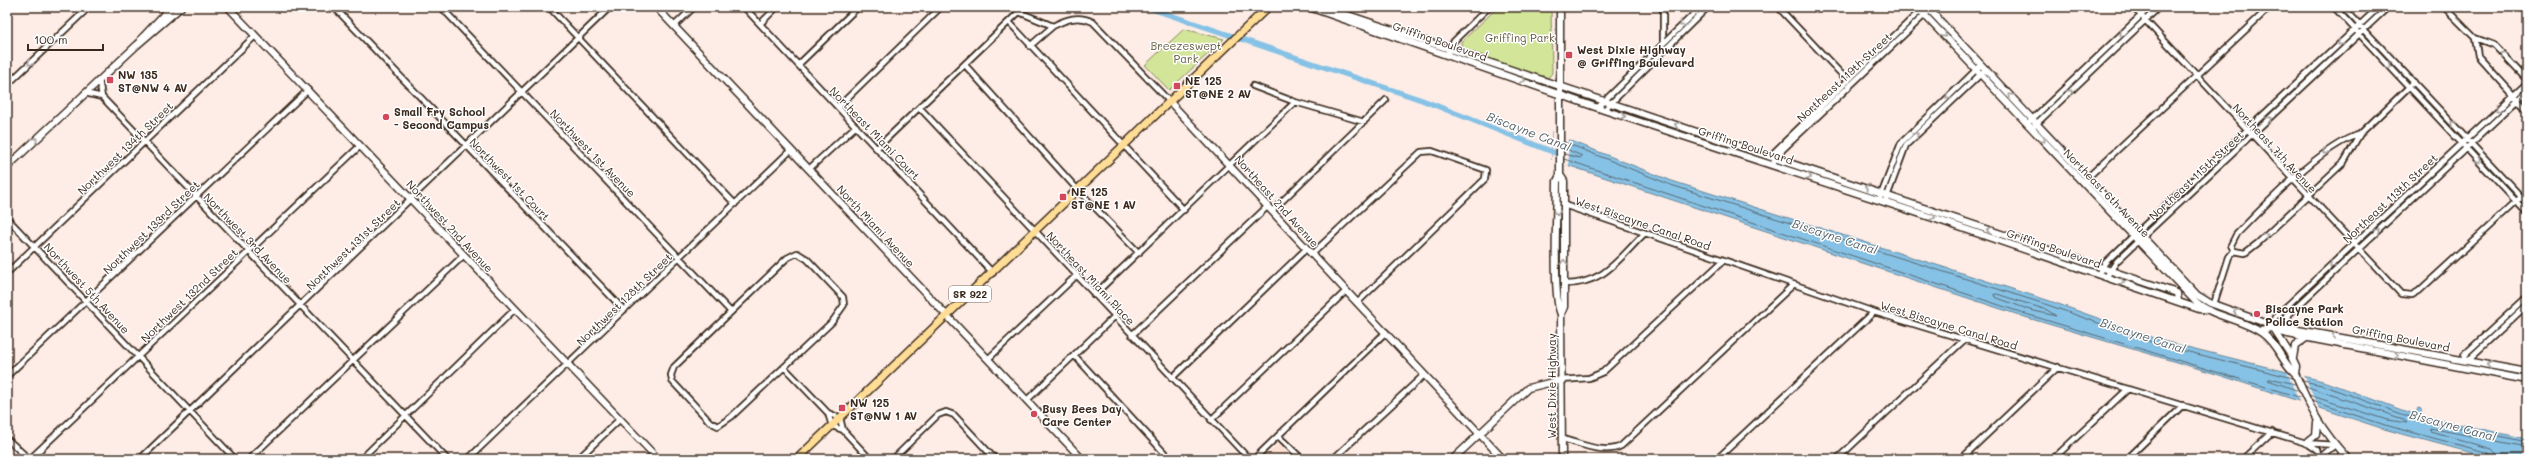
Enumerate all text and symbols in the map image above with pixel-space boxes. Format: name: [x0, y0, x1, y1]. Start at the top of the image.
street label: Griffing Boulevard: [1391, 18, 1489, 64]
one-way arrow: [1679, 20, 1687, 27]
scale bar: [28, 26, 103, 52]
street label: Northeast 119th Street: [1793, 29, 1895, 125]
one-way arrow: [2119, 29, 2127, 37]
park label: Griffing Park: [1485, 30, 1555, 45]
text: 100 m: [34, 31, 68, 47]
one-way arrow: [1939, 31, 1946, 38]
park label: Breezeswept Park: [1150, 38, 1222, 66]
one-way arrow: [2337, 38, 2345, 46]
place label: West Dixie Highway @ Griffing Boulevard: [1577, 42, 1694, 70]
marker: West Dixie Highway @ Griffing Boulevard: [1564, 50, 1574, 60]
one-way arrow: [2501, 52, 2508, 60]
one-way arrow: [27, 58, 35, 66]
one-way arrow: [2384, 61, 2392, 69]
place label: NW 135 ST@NW 4 AV: [118, 67, 187, 95]
place label: NE 125 ST@NE 2 AV: [1185, 73, 1251, 101]
marker: NW 135 ST@NW 4 AV: [105, 75, 115, 85]
one-way arrow: [1520, 75, 1527, 84]
marker: NE 125 ST@NE 2 AV: [1172, 81, 1182, 91]
street label: Northeast Miami Court: [827, 83, 924, 183]
one-way arrow: [2065, 89, 2073, 97]
one-way arrow: [1945, 92, 1953, 100]
one-way arrow: [2008, 93, 2016, 101]
street label: Northwest 134th Street: [74, 98, 176, 198]
street label: Northeast 7th Avenue: [2230, 100, 2321, 196]
place label: Small Fry School - Second Campus: [394, 104, 489, 132]
one-way arrow: [2495, 104, 2503, 112]
street label: Northwest 1st Avenue: [547, 106, 639, 200]
water label: Biscayne Canal: [1485, 108, 1573, 154]
one-way arrow: [1619, 111, 1626, 119]
marker: Small Fry School - Second Campus: [381, 112, 391, 122]
one-way arrow: [2264, 116, 2272, 123]
one-way arrow: [1673, 121, 1680, 129]
one-way arrow: [2451, 121, 2458, 128]
street label: Griffing Boulevard: [1697, 123, 1795, 167]
street label: Northeast 115th Street: [2145, 127, 2247, 223]
one-way arrow: [1911, 132, 1919, 140]
street label: Northwest 1st Court: [467, 134, 554, 224]
one-way arrow: [2038, 135, 2046, 143]
one-way arrow: [30, 137, 38, 145]
street label: Northeast 6th Avenue: [2061, 145, 2153, 241]
one-way arrow: [2322, 147, 2330, 154]
street label: Northeast 113th Street: [2339, 150, 2441, 246]
street label: Northeast 2nd Avenue: [1231, 152, 1323, 251]
one-way arrow: [2473, 156, 2481, 164]
one-way arrow: [1806, 172, 1813, 180]
street label: Northwest 133rd Street: [99, 177, 203, 277]
street label: Northwest 2nd Avenue: [403, 177, 497, 276]
street label: North Miami Avenue: [834, 182, 918, 271]
place label: NE 125 ST@NE 1 AV: [1071, 184, 1136, 212]
one-way arrow: [1863, 184, 1870, 192]
street label: Northwest 3rd Avenue: [201, 189, 295, 287]
marker: NE 125 ST@NE 1 AV: [1058, 192, 1068, 202]
street label: West Biscayne Canal Road: [1573, 193, 1713, 253]
street label: Northwest 131st Street: [303, 195, 403, 293]
one-way arrow: [1553, 210, 1561, 216]
one-way arrow: [1929, 213, 1936, 221]
water label: Biscayne Canal: [1790, 215, 1880, 257]
street label: Griffing Boulevard: [2005, 225, 2103, 271]
one-way arrow: [1986, 226, 1993, 234]
street label: Northeast Miami Place: [1044, 228, 1138, 328]
one-way arrow: [2372, 228, 2380, 236]
one-way arrow: [2261, 234, 2268, 241]
street label: Northwest 5th Avenue: [41, 239, 133, 337]
street label: Northwest 132nd Street: [137, 245, 241, 345]
street label: Northwest 128th Street: [573, 249, 675, 349]
one-way arrow: [1560, 259, 1568, 265]
one-way arrow: [2329, 260, 2337, 267]
one-way arrow: [2119, 277, 2126, 285]
road number: SR 922: [949, 286, 991, 302]
street label: West Biscayne Canal Road: [1879, 297, 2019, 353]
place label: Biscayne Park Police Station: [2265, 301, 2344, 329]
one-way arrow: [2233, 308, 2240, 317]
marker: Biscayne Park Police Station: [2252, 309, 2262, 319]
water label: Biscayne Canal: [2098, 314, 2188, 356]
street label: Griffing Boulevard: [2351, 321, 2451, 355]
one-way arrow: [2330, 332, 2337, 340]
street label: West Dixie Highway: [1544, 333, 1559, 439]
one-way arrow: [2392, 350, 2399, 359]
one-way arrow: [2486, 361, 2492, 370]
place label: NW 125 ST@NW 1 AV: [850, 395, 917, 423]
place label: Busy Bees Day Care Center: [1042, 401, 1122, 429]
marker: NW 125 ST@NW 1 AV: [837, 403, 847, 413]
water label: Biscayne Canal: [2408, 406, 2498, 444]
marker: Busy Bees Day Care Center: [1029, 409, 1039, 419]

